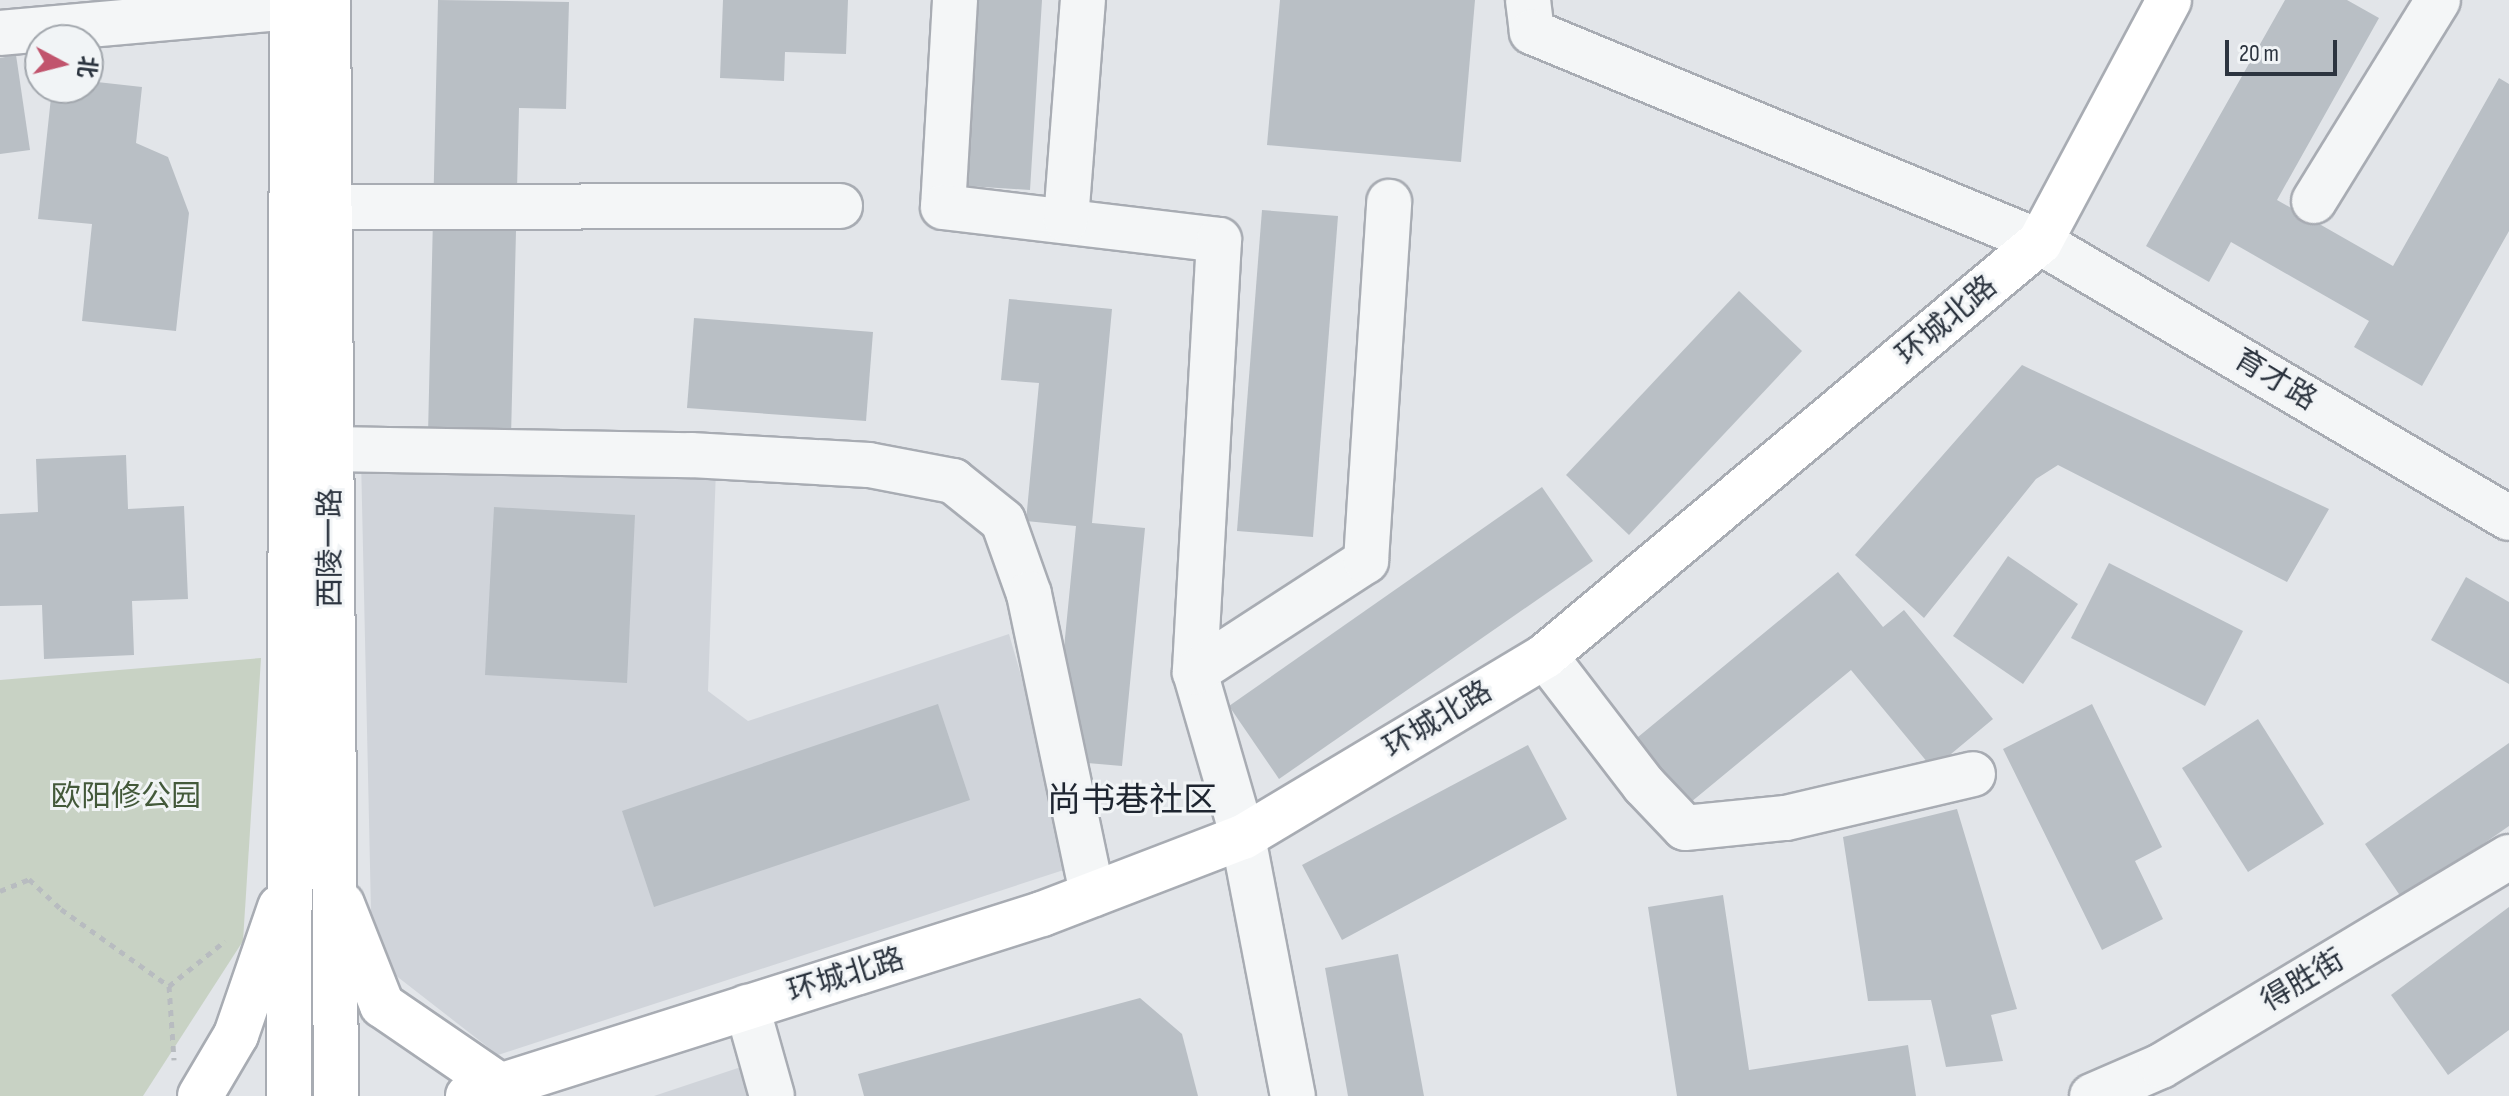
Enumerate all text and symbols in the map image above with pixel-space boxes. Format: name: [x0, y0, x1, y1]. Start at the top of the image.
north arrow: [24, 24, 104, 104]
scale bar: [2229, 24, 2341, 74]
text: 20 m: [2239, 39, 2279, 68]
text: 北: [72, 54, 101, 79]
street label: 环城北路: [1889, 269, 2005, 373]
street label: 育才路: [2227, 341, 2323, 419]
street label: 西陵一路: [313, 488, 349, 608]
street label: 环城北路: [1377, 674, 1499, 766]
park label: 欧阳修公园: [51, 779, 201, 815]
district label: 尚书巷社区: [1047, 781, 1217, 821]
street label: 环城北路: [783, 941, 909, 1011]
street label: 得胜街: [2255, 942, 2351, 1020]

